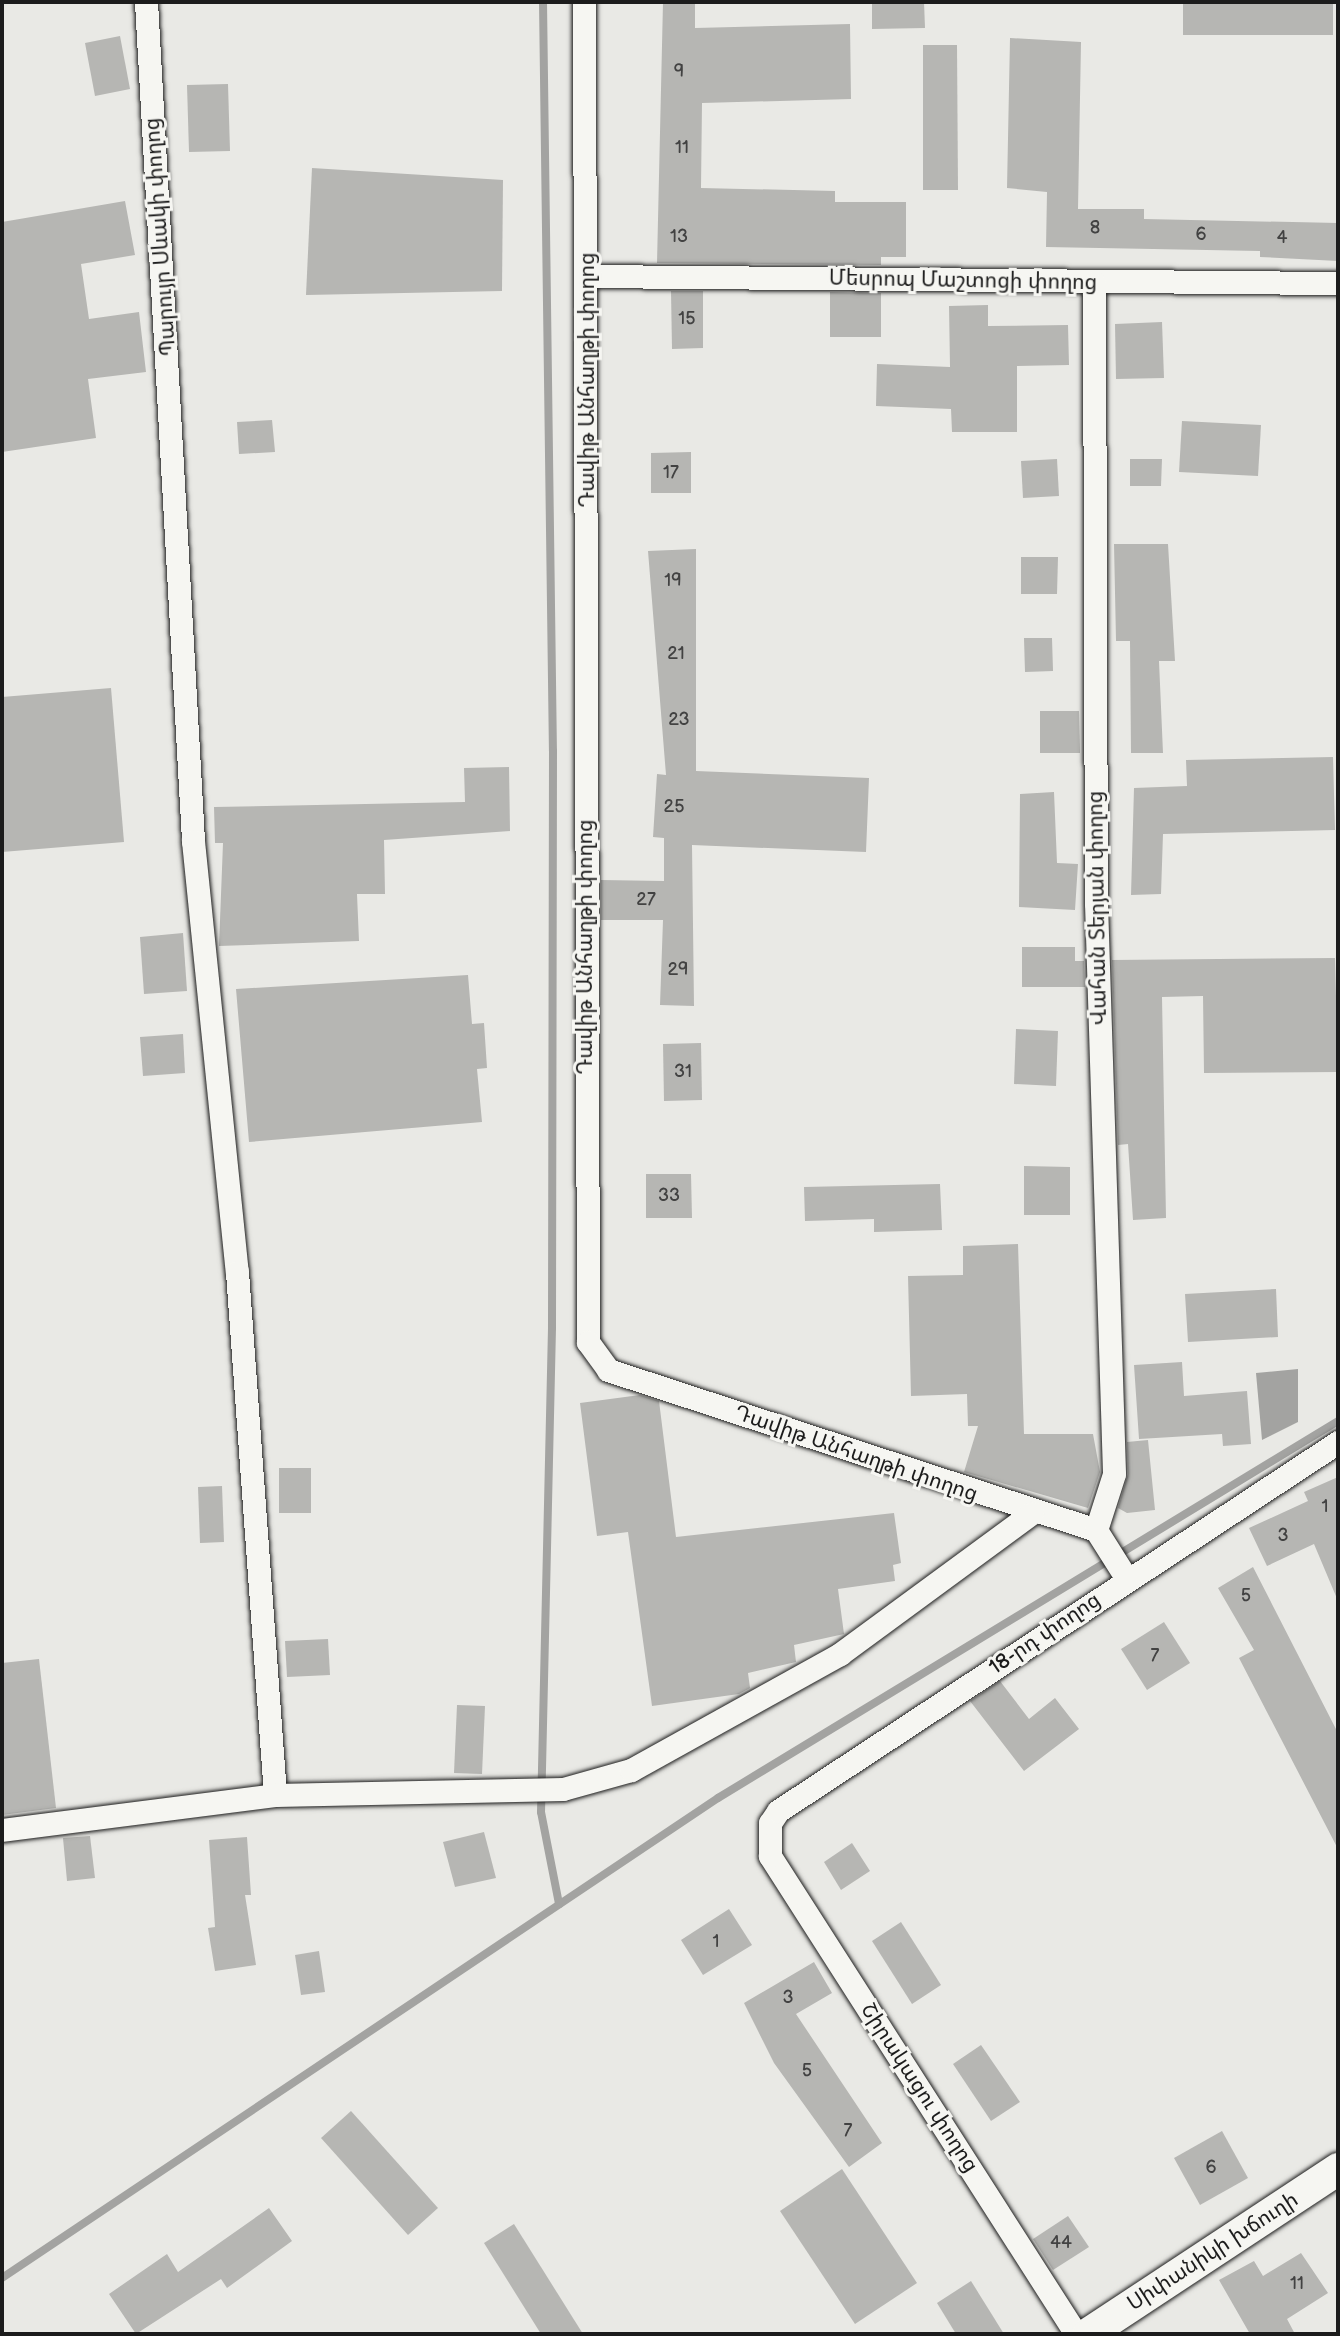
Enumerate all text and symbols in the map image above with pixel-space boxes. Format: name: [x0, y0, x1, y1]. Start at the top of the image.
house number: 9: [674, 61, 684, 83]
street label: Պարույր Սևակի փողոց: [140, 117, 182, 357]
house number: 11: [675, 137, 689, 159]
house number: 8: [1090, 217, 1100, 239]
house number: 6: [1196, 224, 1206, 246]
house number: 13: [670, 226, 688, 248]
house number: 4: [1277, 227, 1287, 249]
street label: Դավիթ Անհաղթի փողոց: [575, 252, 601, 508]
street label: Մեսրոպ Մաշտոցի փողոց: [829, 266, 1097, 296]
house number: 15: [678, 308, 696, 330]
house number: 17: [663, 462, 679, 484]
house number: 19: [664, 570, 682, 592]
house number: 21: [667, 643, 685, 665]
house number: 23: [668, 709, 690, 731]
street label: Վահան Տերյան փողոց: [1083, 790, 1113, 1026]
house number: 25: [664, 796, 684, 818]
street label: Դավիթ Անհաղթի փողոց: [573, 819, 599, 1075]
house number: 27: [636, 889, 656, 911]
house number: 29: [667, 959, 689, 981]
house number: 31: [674, 1061, 692, 1083]
house number: 33: [658, 1185, 680, 1207]
street label: Դավիթ Անհաղթի փողոց: [731, 1401, 981, 1507]
house number: 1: [1322, 1496, 1328, 1518]
house number: 3: [1277, 1525, 1289, 1547]
house number: 5: [1241, 1585, 1251, 1607]
street label: 18-րդ փողոց: [984, 1587, 1106, 1681]
house number: 7: [1151, 1645, 1159, 1667]
house number: 1: [713, 1931, 719, 1953]
house number: 3: [782, 1987, 794, 2009]
street label: Շիրակացու փողոց: [855, 1999, 983, 2177]
house number: 5: [802, 2060, 812, 2082]
house number: 7: [844, 2120, 852, 2142]
house number: 6: [1206, 2157, 1216, 2179]
street label: Սիփանիկի խճուղի: [1123, 2187, 1303, 2317]
house number: 44: [1050, 2232, 1072, 2254]
house number: 11: [1290, 2273, 1304, 2295]

